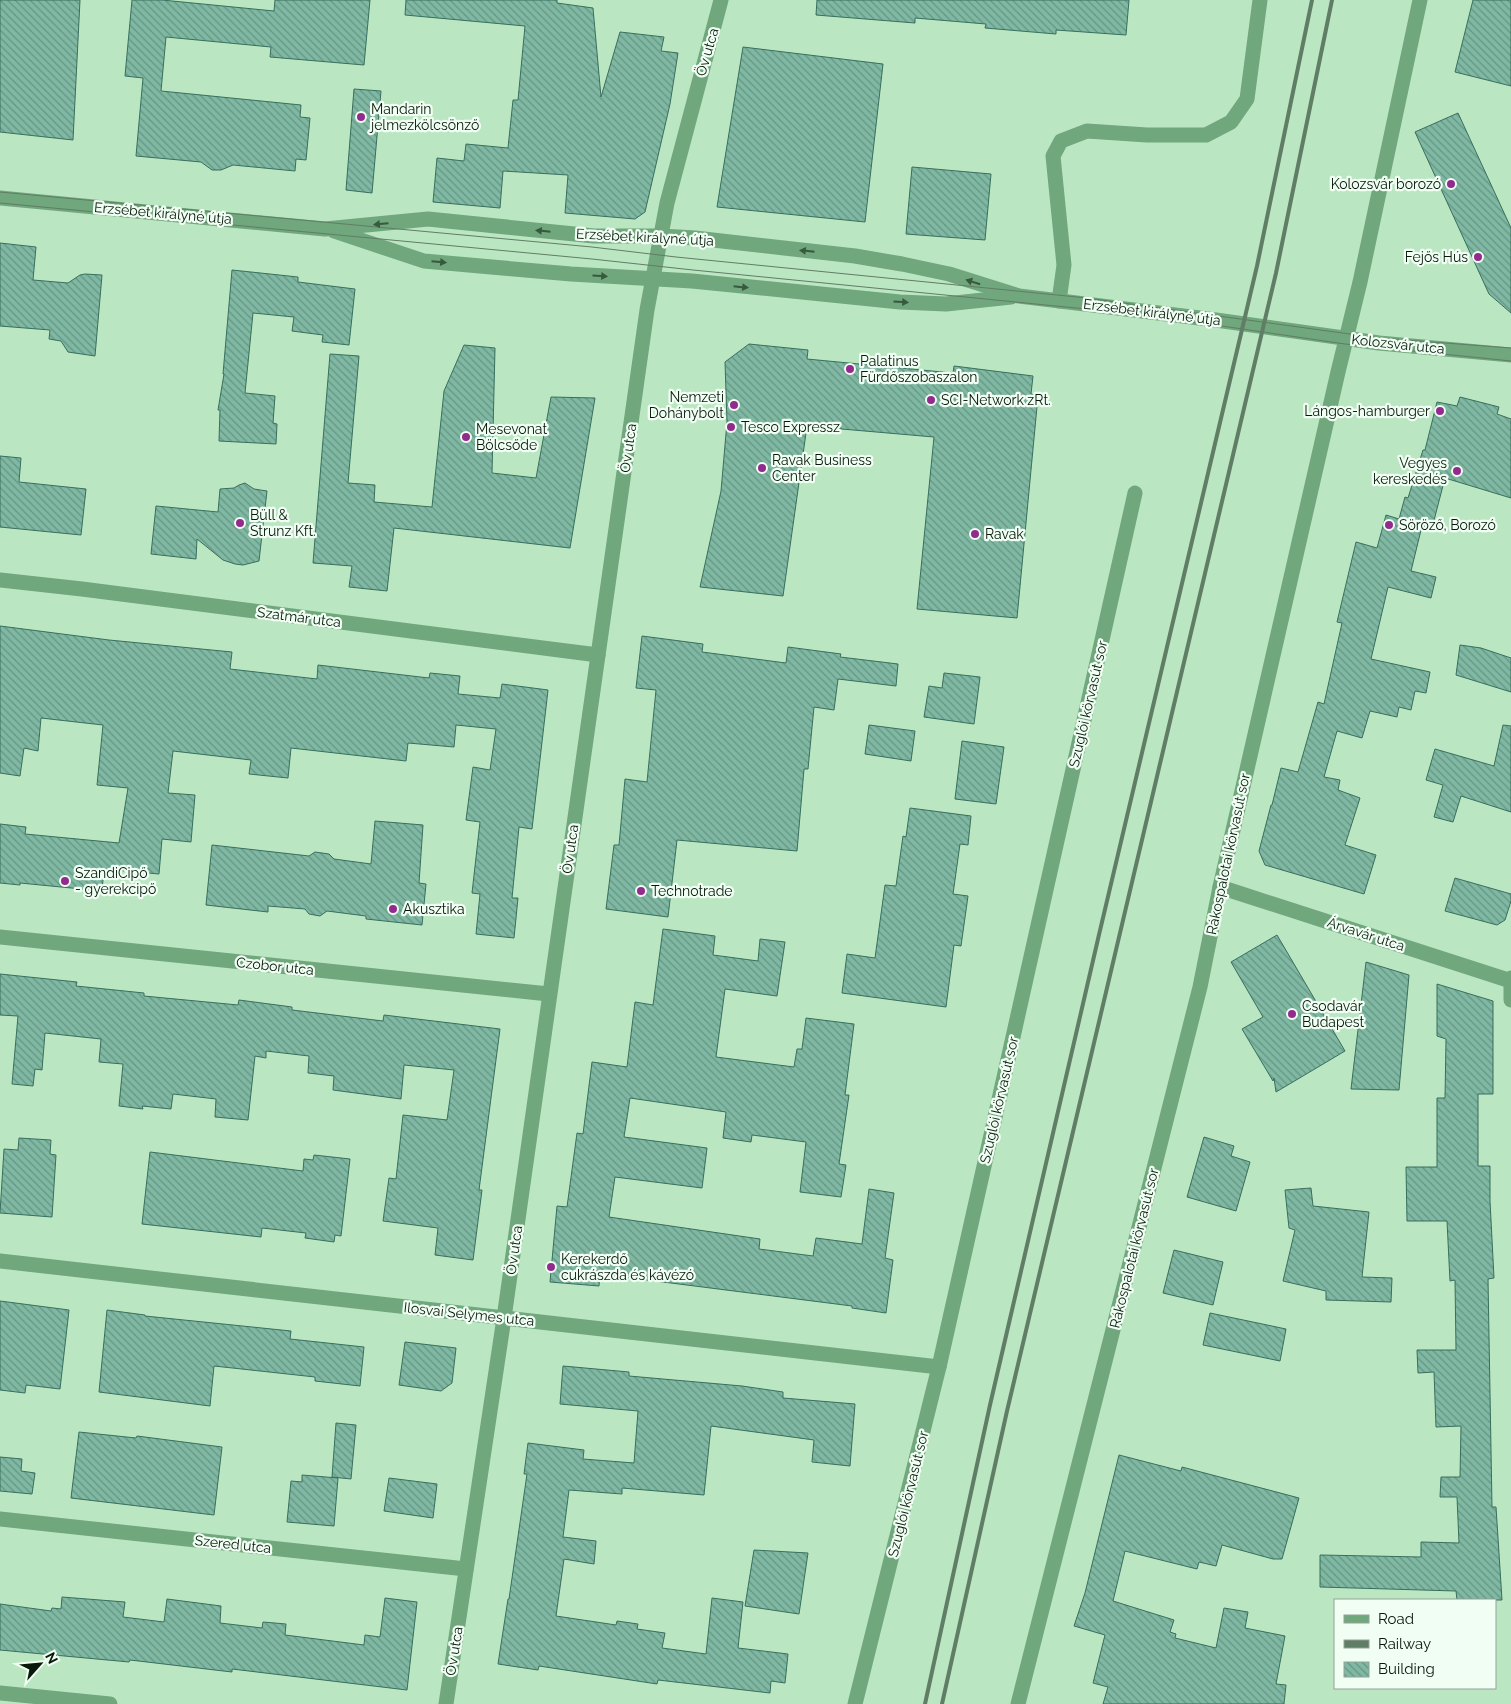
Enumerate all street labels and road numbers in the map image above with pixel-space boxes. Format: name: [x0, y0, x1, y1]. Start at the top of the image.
street label: Öv utca: [691, 26, 721, 78]
street label: Erzsébet királyné útja: [93, 199, 233, 227]
street label: Erzsébet királyné útja: [576, 225, 714, 249]
street label: Erzsébet királyné útja: [1082, 296, 1222, 328]
street label: Kolozsvár utca: [1351, 331, 1445, 357]
street label: Öv utca: [615, 422, 639, 474]
street label: Szatmár utca: [256, 604, 342, 630]
street label: Szuglói körvasút sor: [1066, 639, 1110, 769]
street label: Rákospalotai körvasút sor: [1203, 772, 1253, 936]
street label: Öv utca: [557, 823, 581, 875]
street label: Árvavár utca: [1325, 913, 1407, 954]
street label: Czobor utca: [235, 954, 315, 978]
street label: Szuglói körvasút sor: [977, 1035, 1021, 1165]
street label: Rákospalotai körvasút sor: [1106, 1166, 1162, 1330]
street label: Öv utca: [501, 1224, 525, 1276]
street label: Ilosvai Selymes utca: [403, 1299, 535, 1329]
street label: Szuglói körvasút sor: [885, 1429, 931, 1559]
street label: Szered utca: [194, 1532, 272, 1556]
street label: Öv utca: [440, 1625, 466, 1677]

